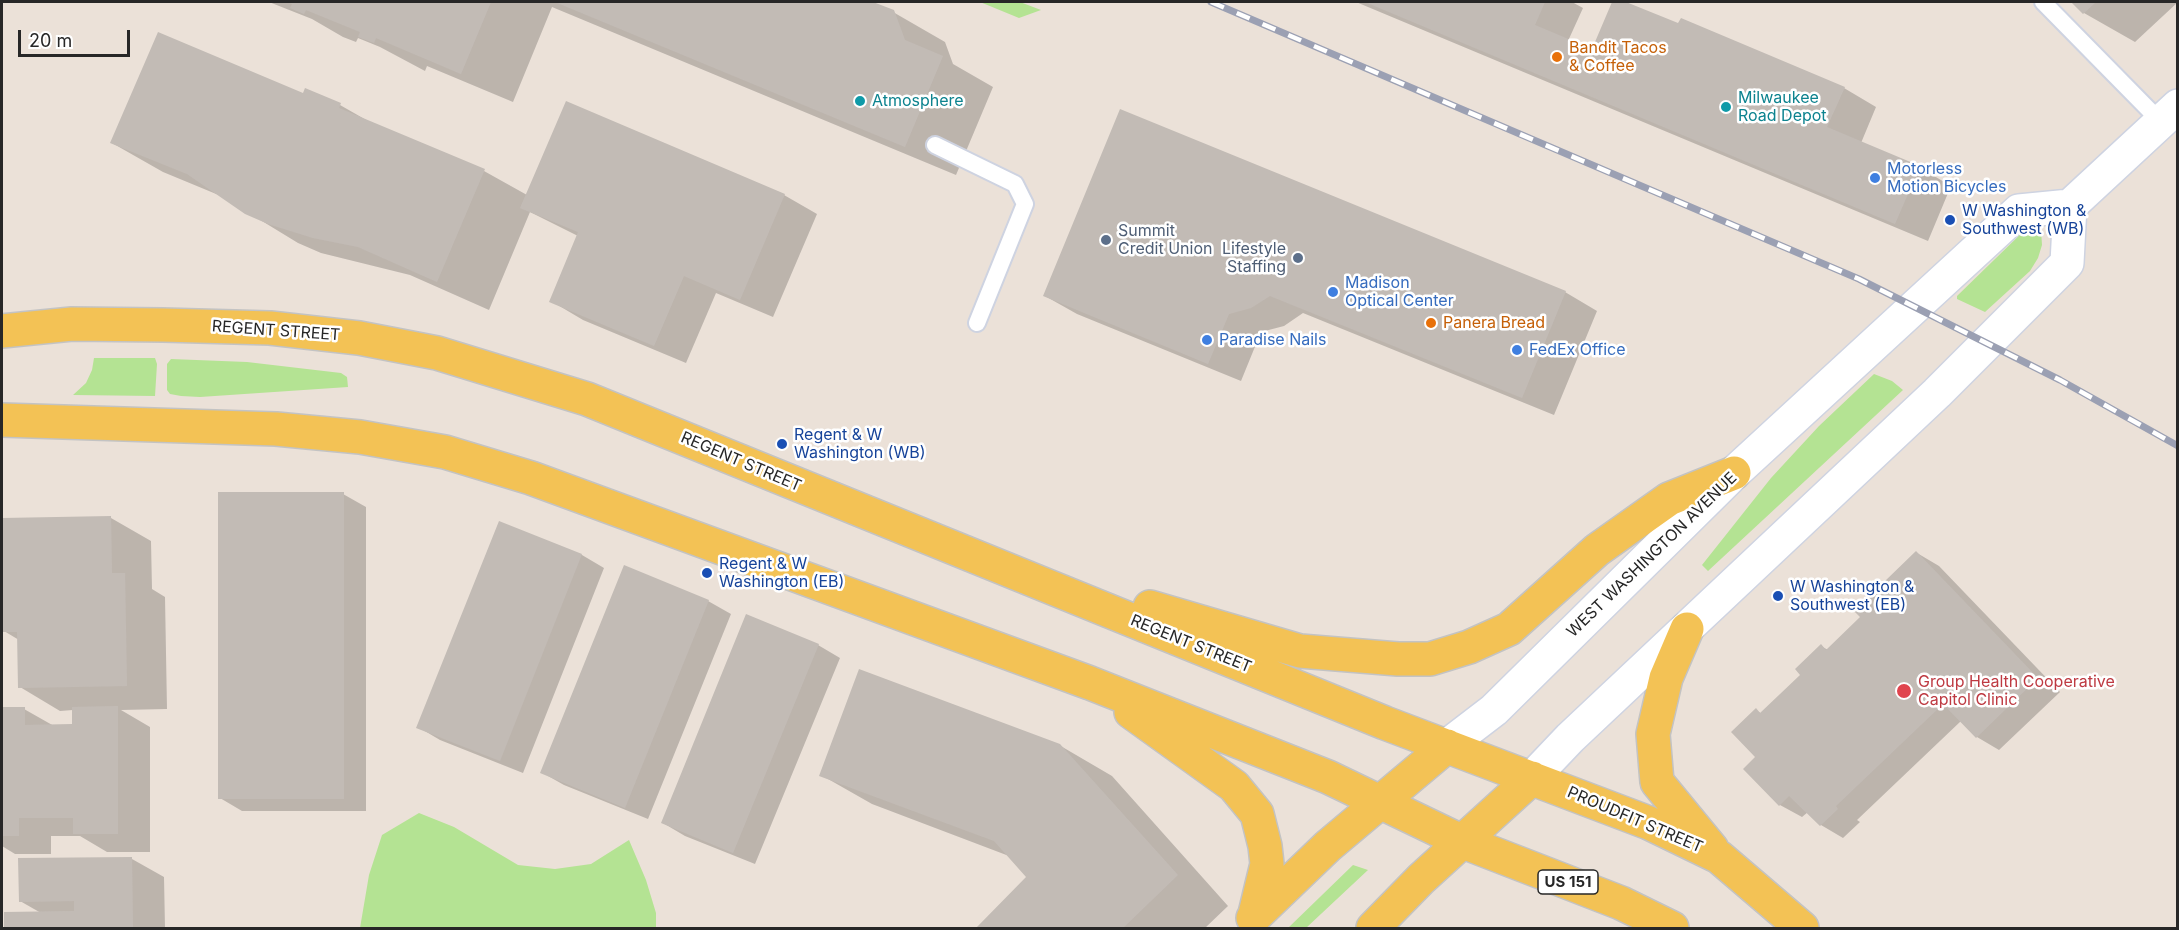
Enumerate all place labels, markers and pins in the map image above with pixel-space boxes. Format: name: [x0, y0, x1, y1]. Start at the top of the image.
place label: Bandit Tacos & Coffee: [1569, 38, 1667, 76]
marker: Bandit Tacos & Coffee: [1550, 50, 1564, 64]
place label: Milwaukee Road Depot: [1738, 88, 1827, 126]
place label: Atmosphere: [872, 91, 964, 111]
marker: Atmosphere: [853, 94, 867, 108]
marker: Milwaukee Road Depot: [1719, 100, 1733, 114]
place label: Motorless Motion Bicycles: [1887, 159, 2006, 197]
marker: Motorless Motion Bicycles: [1868, 171, 1882, 185]
place label: W Washington & Southwest (WB): [1962, 201, 2086, 239]
marker: W Washington & Southwest (WB): [1943, 213, 1957, 227]
place label: Summit Credit Union: [1118, 221, 1212, 259]
marker: Summit Credit Union: [1099, 233, 1113, 247]
place label: Lifestyle Staffing: [1222, 239, 1286, 277]
marker: Lifestyle Staffing: [1291, 251, 1305, 265]
place label: Madison Optical Center: [1345, 273, 1454, 311]
marker: Madison Optical Center: [1326, 285, 1340, 299]
place label: Panera Bread: [1443, 313, 1545, 333]
marker: Panera Bread: [1424, 316, 1438, 330]
place label: Paradise Nails: [1219, 330, 1326, 350]
marker: Paradise Nails: [1200, 333, 1214, 347]
place label: FedEx Office: [1529, 340, 1626, 360]
marker: FedEx Office: [1510, 343, 1524, 357]
place label: Regent & W Washington (WB): [794, 425, 926, 463]
marker: Regent & W Washington (WB): [775, 437, 789, 451]
place label: Regent & W Washington (EB): [719, 554, 844, 592]
marker: Regent & W Washington (EB): [700, 566, 714, 580]
place label: W Washington & Southwest (EB): [1790, 577, 1914, 615]
marker: W Washington & Southwest (EB): [1771, 589, 1785, 603]
place label: Group Health Cooperative Capitol Clinic: [1918, 672, 2115, 710]
marker: Group Health Cooperative Capitol Clinic: [1895, 682, 1913, 700]

